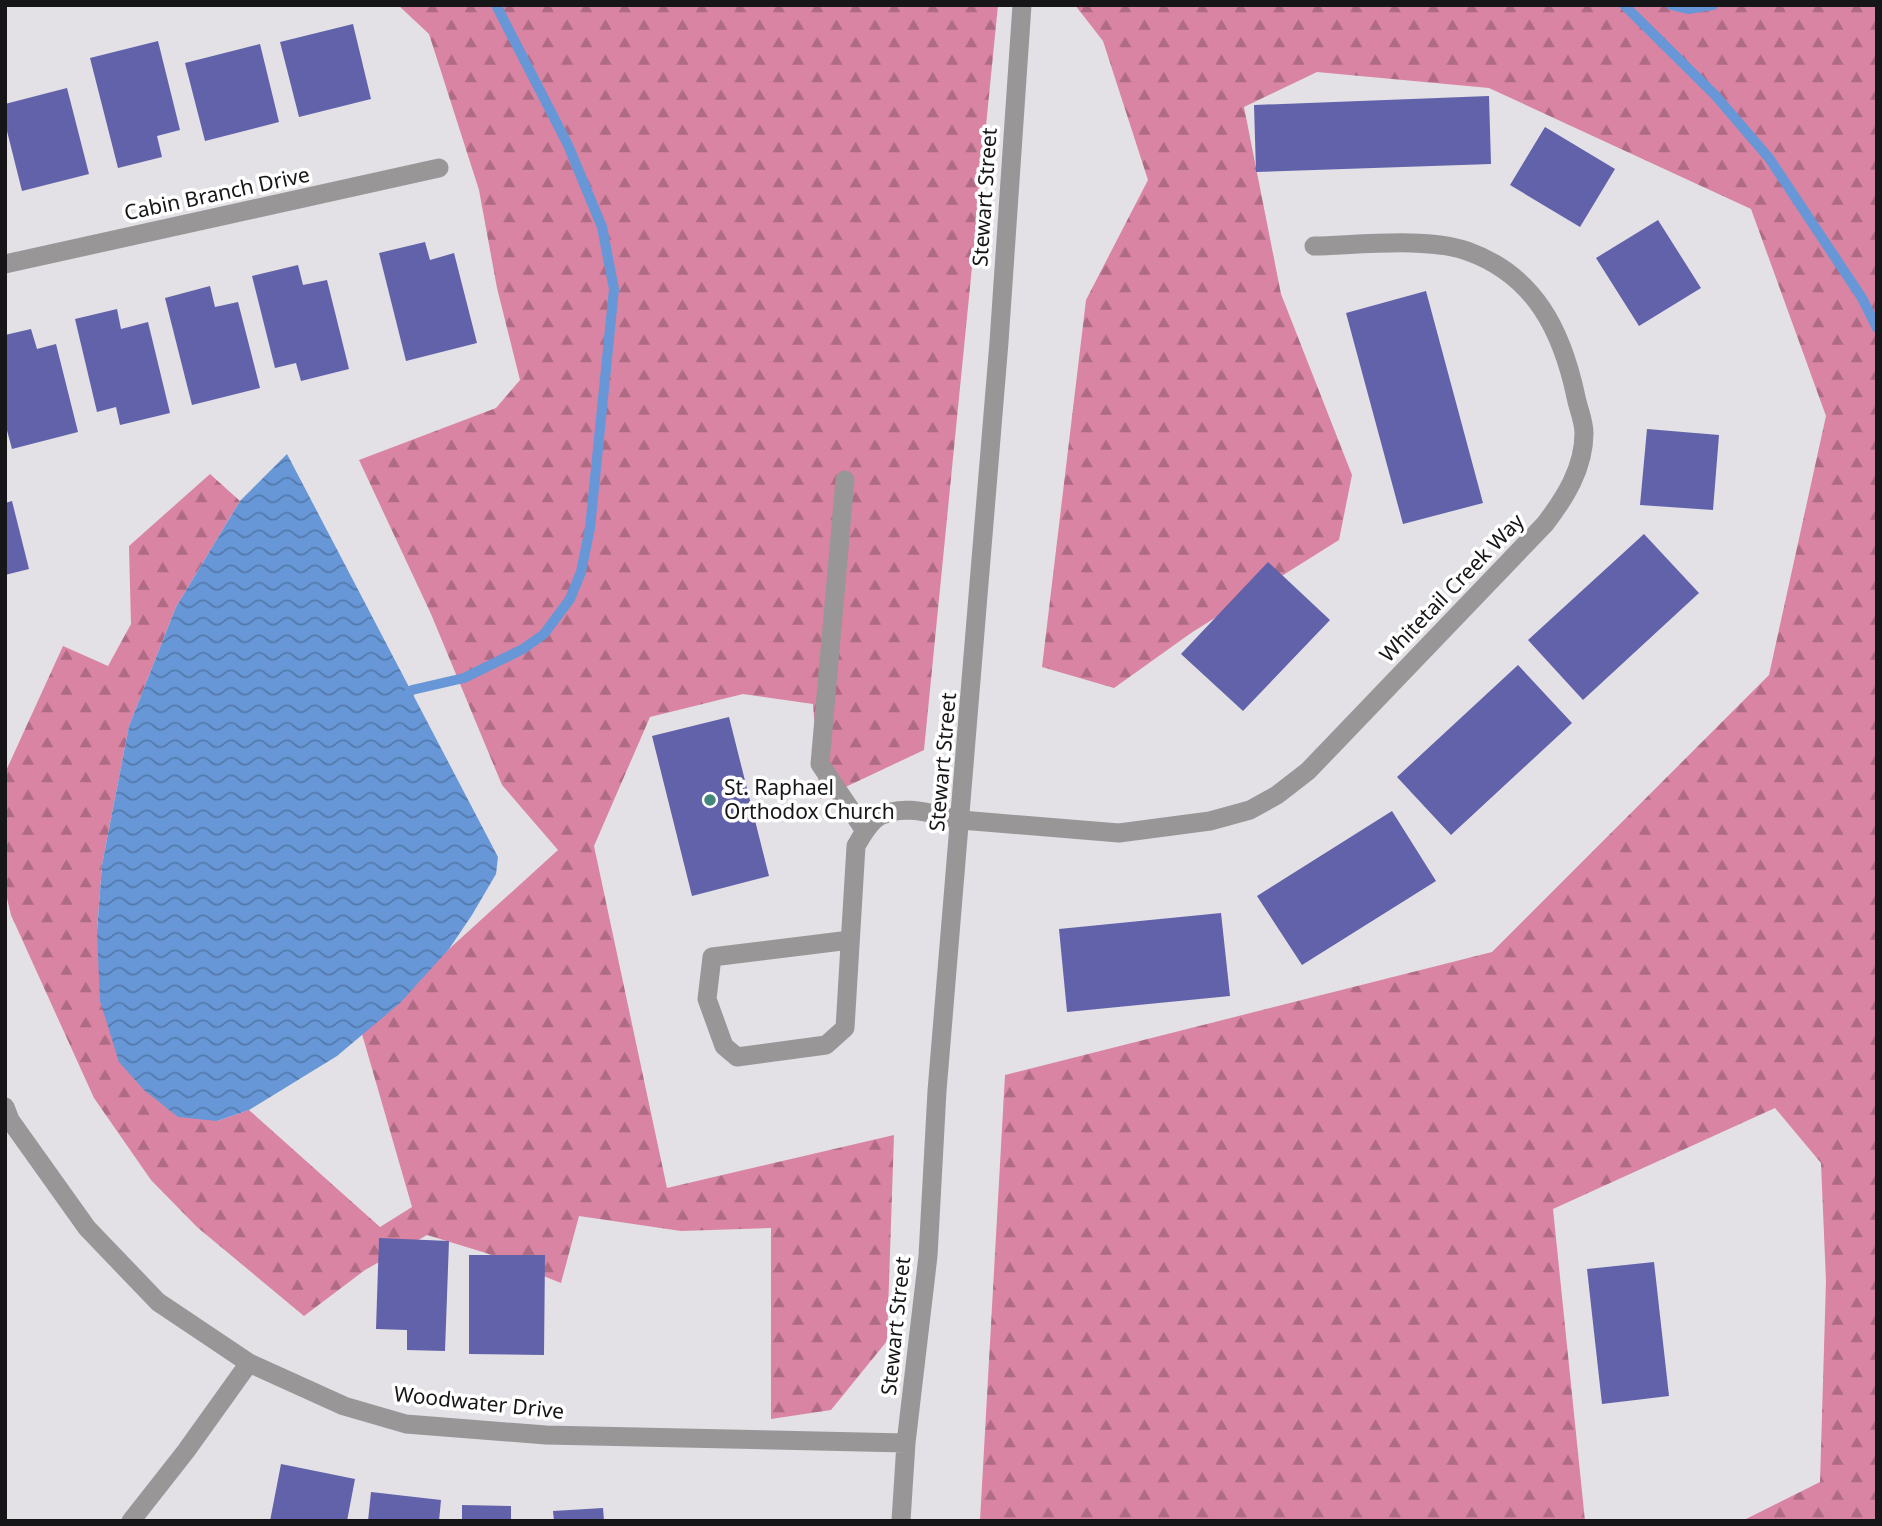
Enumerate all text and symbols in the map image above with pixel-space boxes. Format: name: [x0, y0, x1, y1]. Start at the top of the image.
street label: Stewart Street: [965, 126, 1003, 267]
street label: Cabin Branch Drive: [121, 160, 312, 226]
street label: Whitetail Creek Way: [1373, 507, 1530, 668]
street label: Stewart Street: [922, 691, 962, 832]
place label: St. Raphael Orthodox Church: [724, 773, 895, 825]
marker: St. Raphael Orthodox Church: [702, 792, 718, 808]
street label: Stewart Street: [874, 1255, 916, 1397]
street label: Woodwater Drive: [393, 1379, 566, 1425]

